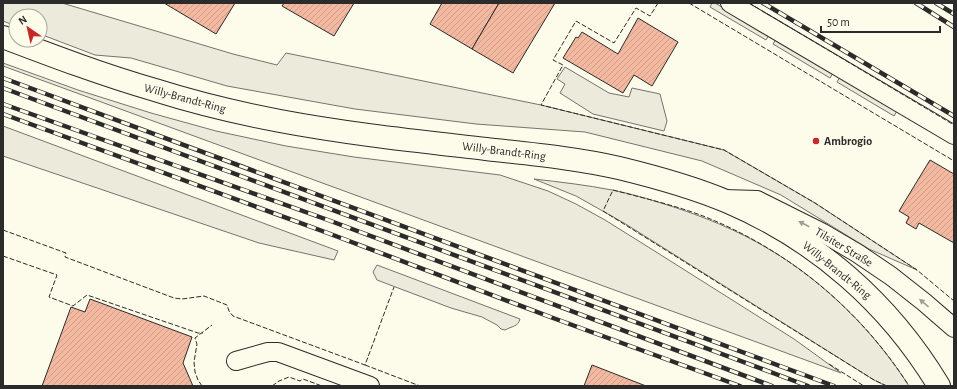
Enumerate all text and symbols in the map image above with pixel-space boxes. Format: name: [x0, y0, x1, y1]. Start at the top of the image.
north arrow: [8, 8, 48, 48]
scale bar: [821, 8, 940, 34]
text: N: [16, 13, 29, 27]
text: 50 m: [827, 16, 850, 28]
street label: Willy-Brandt-Ring: [143, 81, 227, 116]
place label: Ambrogio: [824, 135, 872, 147]
marker: Ambrogio: [811, 136, 821, 146]
street label: Willy-Brandt-Ring: [461, 140, 547, 163]
one-way arrow: [799, 221, 810, 227]
street label: Tilsiter Straße: [813, 225, 875, 269]
street label: Willy-Brandt-Ring: [800, 239, 874, 302]
one-way arrow: [919, 298, 930, 307]

